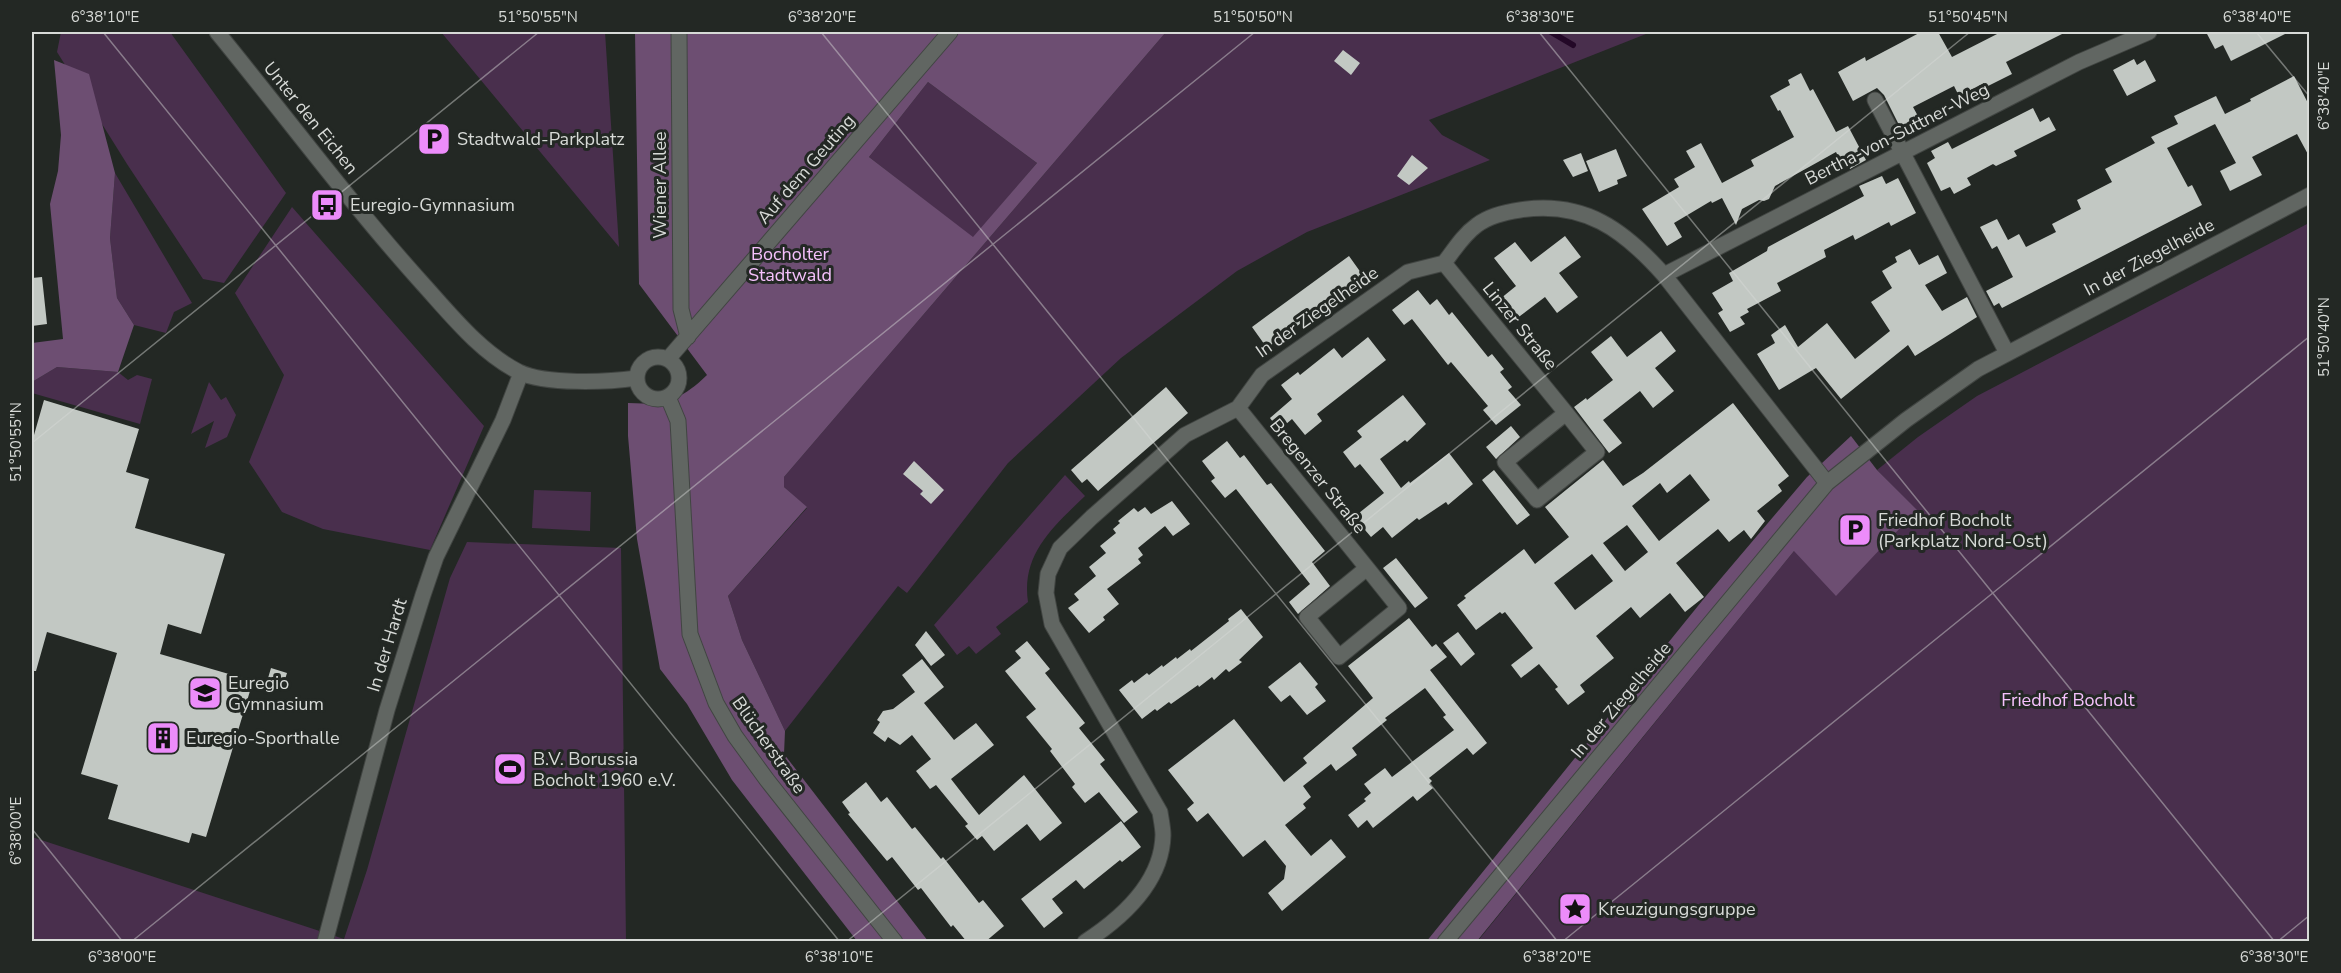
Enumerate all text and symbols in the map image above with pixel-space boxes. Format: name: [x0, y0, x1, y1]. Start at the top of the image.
text: 6°38'10"E: [71, 7, 139, 27]
text: 51°50'55"N: [498, 7, 578, 27]
text: 6°38'20"E: [788, 7, 856, 27]
text: 51°50'50"N: [1213, 7, 1293, 27]
text: 6°38'30"E: [1506, 7, 1574, 27]
text: 51°50'45"N: [1928, 7, 2008, 27]
text: 6°38'40"E: [2223, 7, 2291, 27]
street label: Unter den Eichen: [258, 57, 364, 179]
text: 6°38'40"E: [2314, 62, 2334, 130]
street label: Bertha-von-Suttner-Weg: [1801, 77, 1993, 191]
street label: Auf dem Geuting: [752, 109, 860, 229]
parking icon: Stadtwald-Parkplatz: [416, 121, 452, 157]
place label: Stadtwald-Parkplatz: [457, 127, 625, 151]
street label: Wiener Allee: [648, 131, 672, 239]
bus stop icon: Euregio-Gymnasium: [309, 187, 345, 223]
place label: Euregio-Gymnasium: [350, 193, 515, 217]
street label: In der Ziegelheide: [2080, 212, 2218, 302]
park label: Bocholter Stadtwald: [748, 242, 832, 287]
street label: In der Ziegelheide: [1251, 261, 1383, 363]
street label: Linzer Straße: [1477, 277, 1563, 375]
text: 51°50'40"N: [2314, 297, 2334, 377]
text: 51°50'55"N: [6, 402, 26, 482]
street label: Bregenzer Straße: [1264, 414, 1372, 538]
place label: Friedhof Bocholt (Parkplatz Nord-Ost): [1878, 508, 2048, 553]
parking icon: Friedhof Bocholt (Parkplatz Nord-Ost): [1837, 512, 1873, 548]
street label: In der Hardt: [361, 594, 413, 695]
street label: In der Ziegelheide: [1565, 637, 1677, 763]
place label: Euregio Gymnasium: [228, 671, 324, 716]
school or university icon: Euregio Gymnasium: [187, 675, 223, 711]
park label: Friedhof Bocholt: [2001, 688, 2135, 712]
street label: Blücherstraße: [727, 692, 811, 798]
building icon: Euregio-Sporthalle: [145, 720, 181, 756]
place label: Euregio-Sporthalle: [186, 726, 339, 750]
place label: B.V. Borussia Bocholt 1960 e.V.: [533, 747, 676, 792]
sports icon: B.V. Borussia Bocholt 1960 e.V.: [492, 751, 528, 787]
text: 6°38'00"E: [6, 797, 26, 865]
place icon: Kreuzigungsgruppe: [1557, 891, 1593, 927]
place label: Kreuzigungsgruppe: [1598, 897, 1756, 921]
text: 6°38'00"E: [88, 947, 156, 967]
text: 6°38'10"E: [805, 947, 873, 967]
text: 6°38'20"E: [1523, 947, 1591, 967]
text: 6°38'30"E: [2240, 947, 2308, 967]

